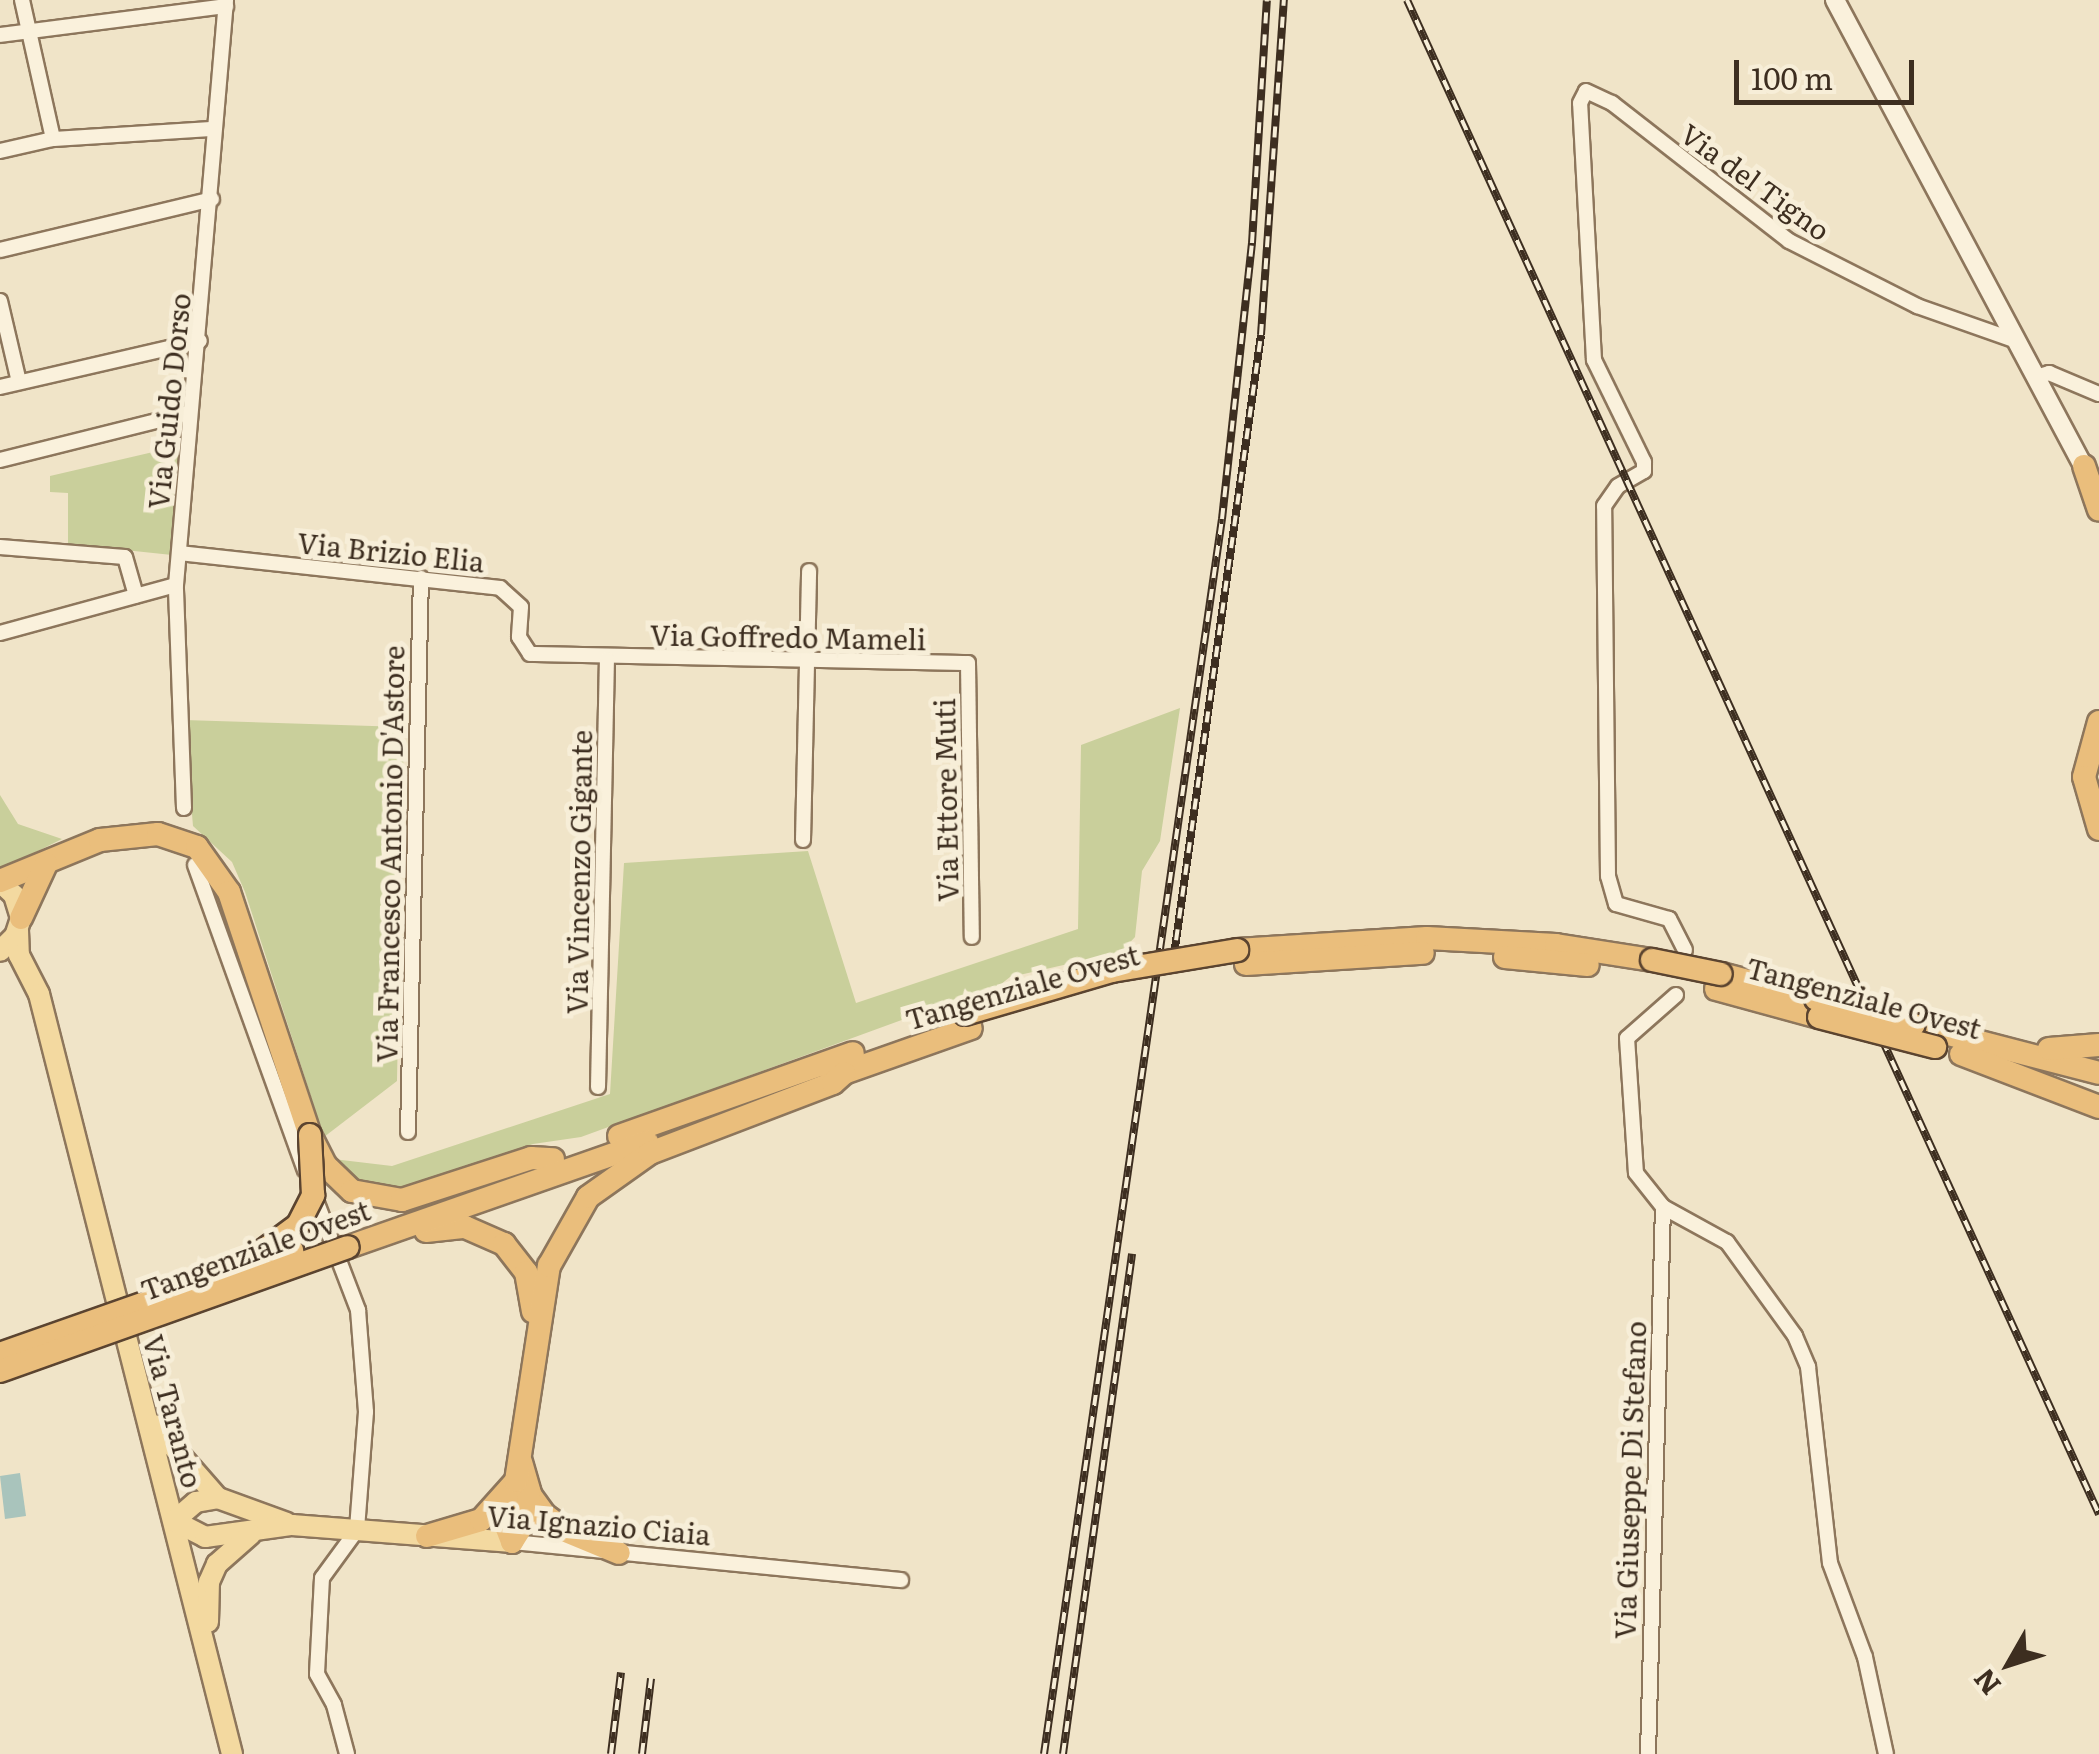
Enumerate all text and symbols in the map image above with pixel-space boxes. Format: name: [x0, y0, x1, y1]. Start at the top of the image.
scale bar: [1739, 40, 1919, 102]
text: 100 m: [1751, 55, 1833, 99]
street label: Via del Tigno: [1675, 116, 1837, 246]
street label: Via Guido Dorso: [140, 291, 196, 511]
street label: Via Brizio Elia: [296, 524, 486, 578]
street label: Via Goffredo Mameli: [650, 617, 926, 655]
street label: Via Francesco Antonio D'Astore: [369, 645, 409, 1063]
street label: Via Ettore Muti: [926, 698, 964, 902]
street label: Via Vincenzo Gigante: [559, 730, 597, 1014]
street label: Tangenziale Ovest: [901, 937, 1143, 1035]
street label: Tangenziale Ovest: [1743, 949, 1985, 1045]
street label: Tangenziale Ovest: [136, 1192, 374, 1306]
street label: Via Giuseppe Di Stefano: [1607, 1320, 1651, 1640]
street label: Via Taranto: [137, 1331, 211, 1491]
street label: Via Ignazio Ciaia: [486, 1497, 712, 1551]
north arrow: [1959, 1614, 2059, 1714]
text: N: [1962, 1661, 2009, 1705]

